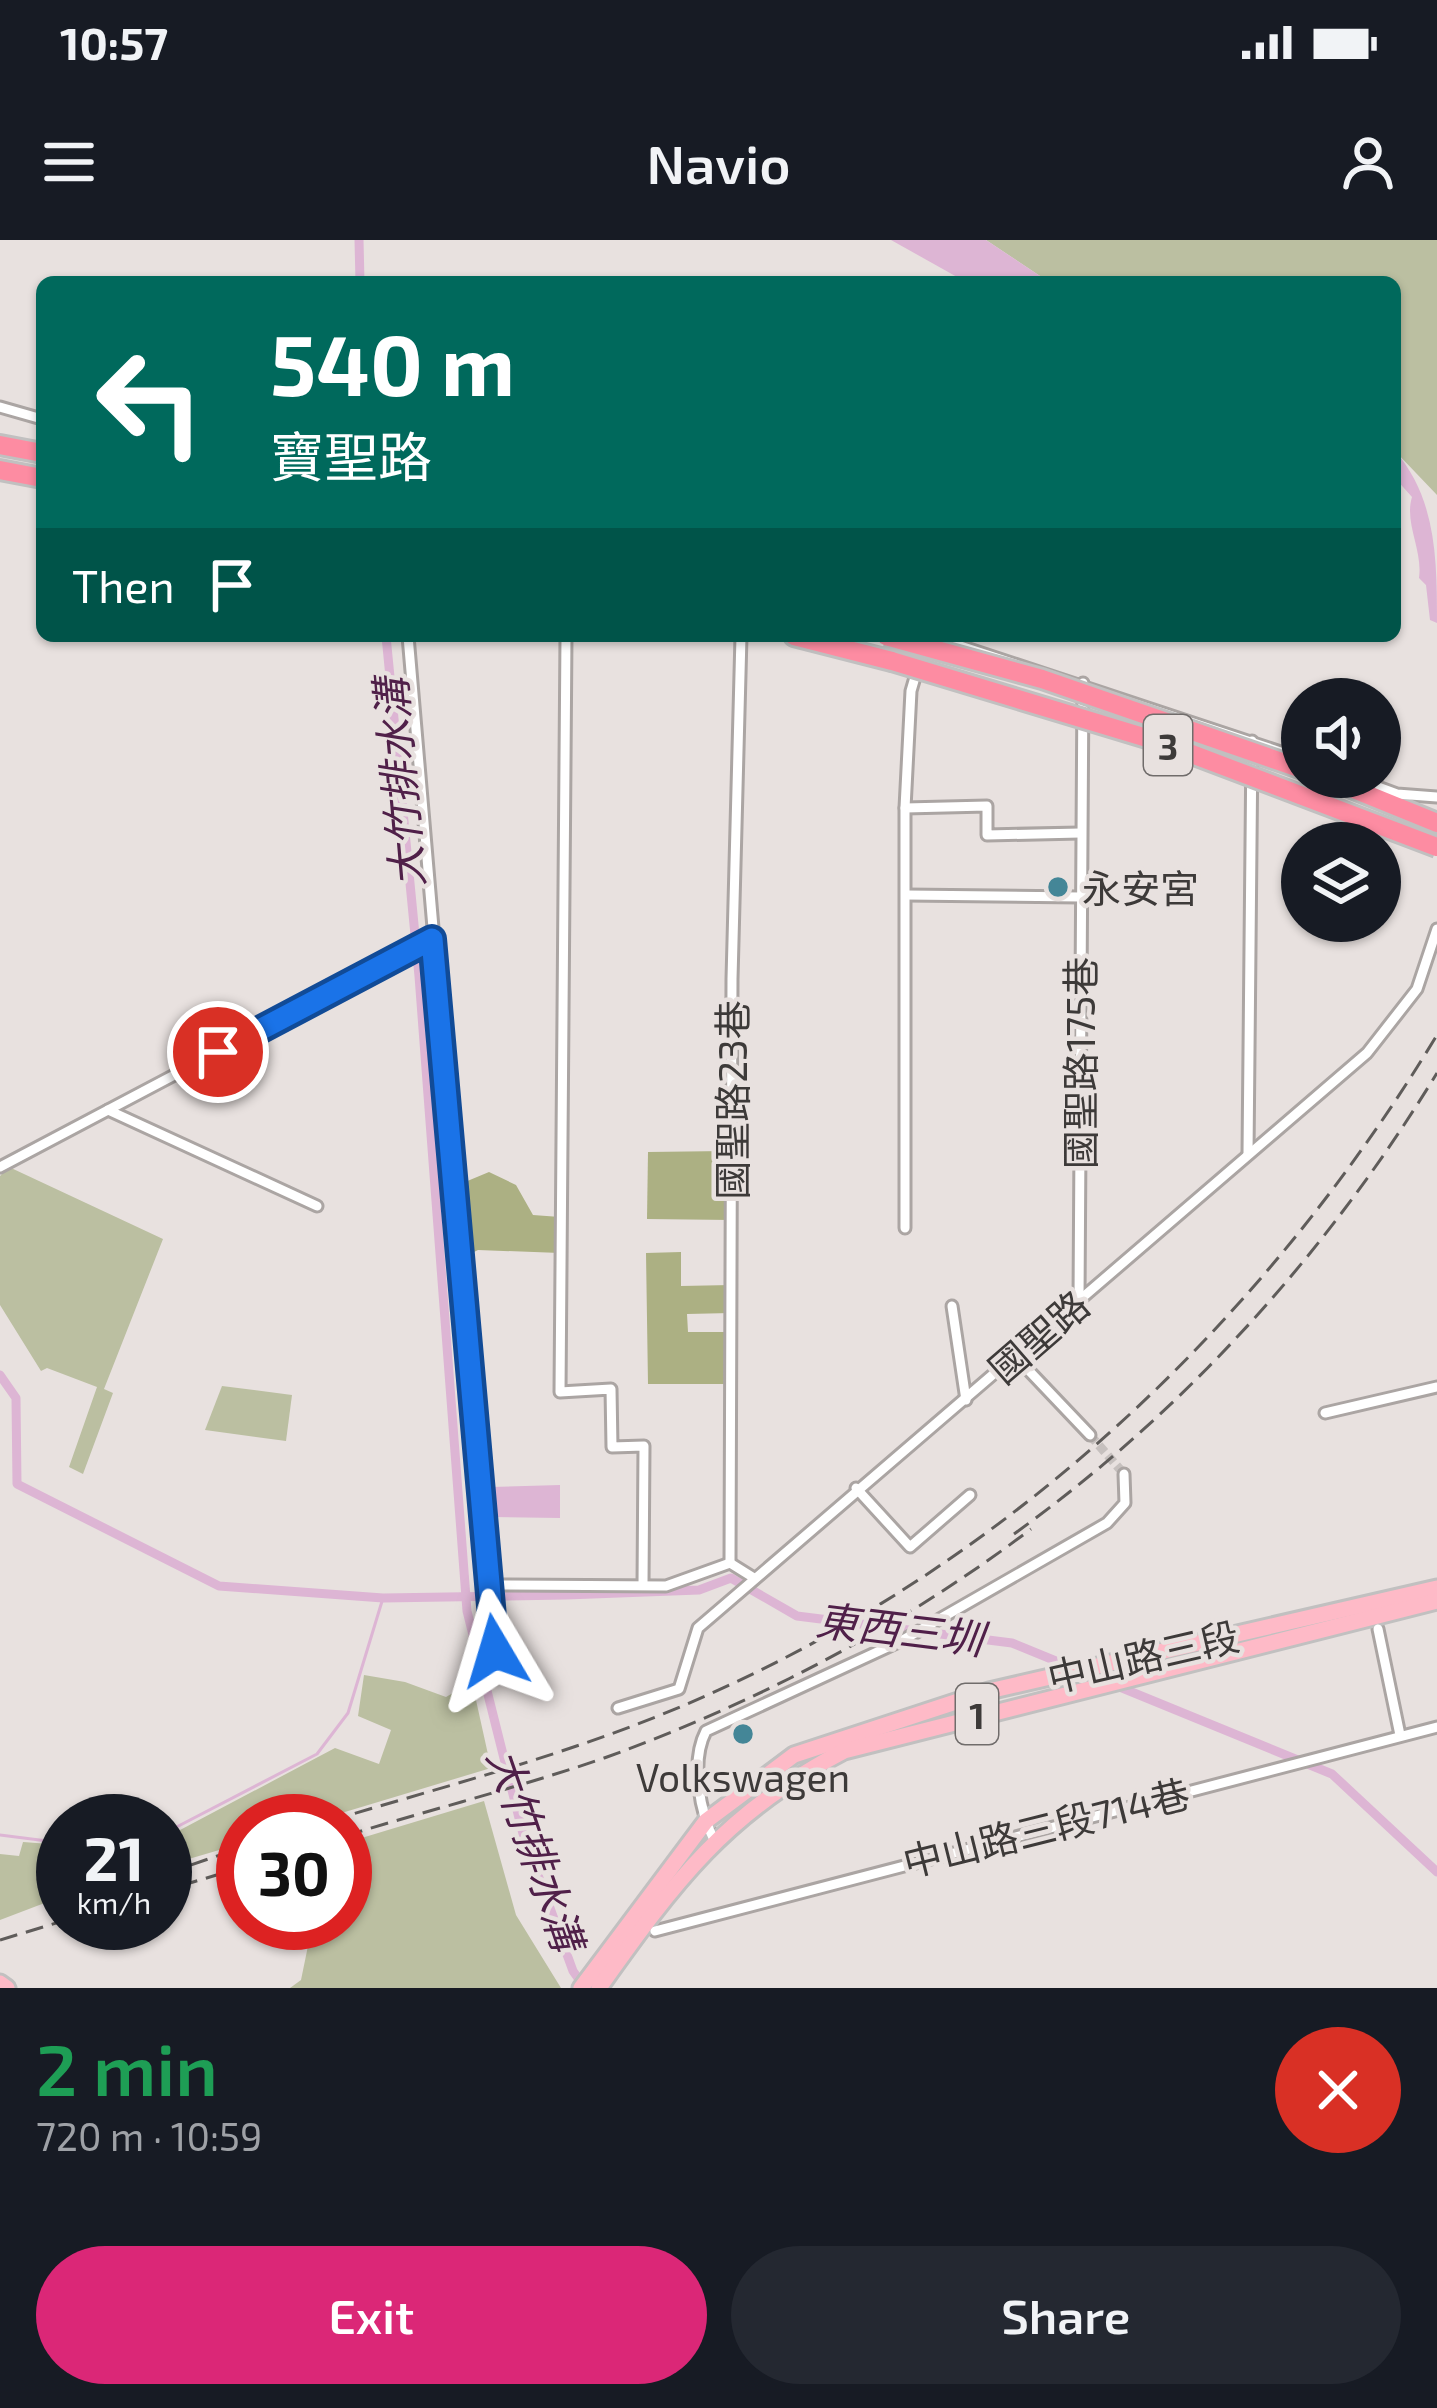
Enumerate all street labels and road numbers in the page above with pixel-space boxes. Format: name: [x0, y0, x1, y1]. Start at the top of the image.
road number: 3: [1144, 715, 1192, 775]
street label: 國聖路175巷: [1056, 957, 1103, 1169]
street label: 國聖路23巷: [708, 1000, 755, 1200]
street label: 國聖路: [978, 1280, 1098, 1392]
street label: 中山路三段: [1043, 1611, 1243, 1701]
road number: 1: [956, 1684, 998, 1744]
street label: 中山路三段714巷: [898, 1769, 1194, 1885]

